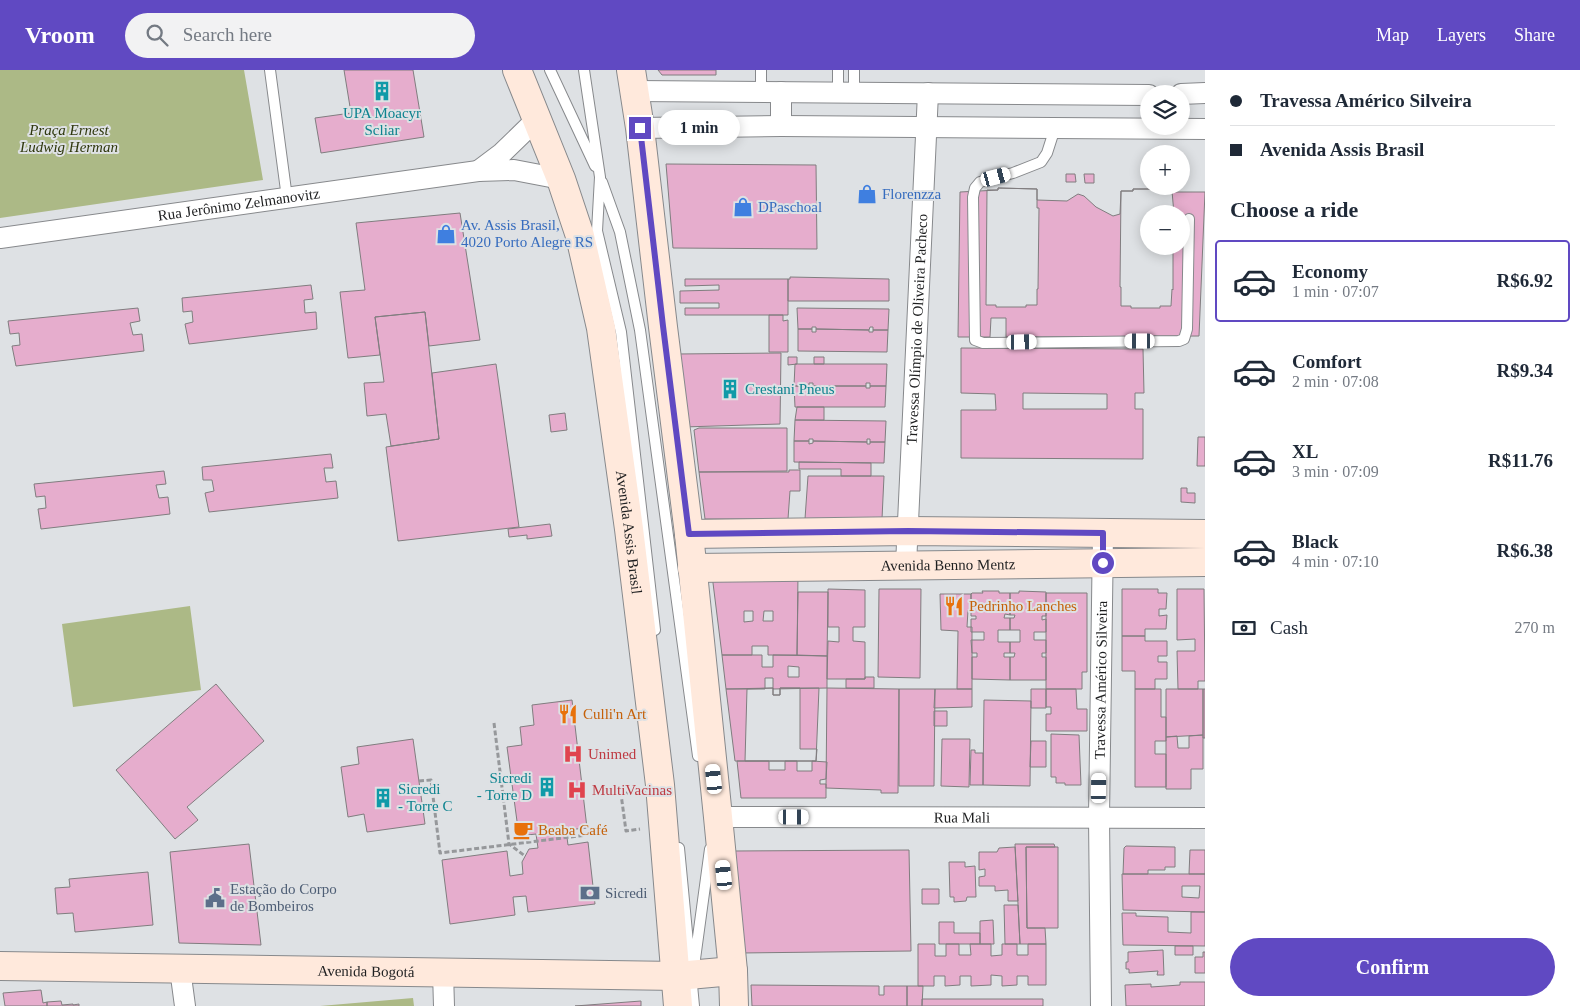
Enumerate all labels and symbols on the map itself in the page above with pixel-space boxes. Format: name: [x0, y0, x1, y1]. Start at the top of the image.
building icon: UPA Moacyr Scliar: [371, 80, 393, 102]
place label: UPA Moacyr Scliar: [343, 105, 421, 138]
callout: 1 min: [658, 110, 740, 146]
route end: [629, 117, 651, 139]
park label: Praça Ernest Ludwig Herman: [19, 122, 118, 155]
car: [979, 166, 1012, 188]
shop icon: Florenzza: [856, 183, 878, 205]
street label: Rua Jerônimo Zelmanovitz: [157, 185, 321, 224]
place label: Florenzza: [882, 186, 941, 202]
shop icon: DPaschoal: [732, 196, 754, 218]
place label: DPaschoal: [758, 199, 822, 215]
street label: Travessa Olímpio de Oliveira Pacheco: [904, 213, 930, 445]
place label: Av. Assis Brasil, 4020 Porto Alegre RS: [461, 217, 593, 250]
shop icon: Av. Assis Brasil, 4020 Porto Alegre RS: [435, 223, 457, 245]
car: [1006, 334, 1037, 350]
car: [1125, 334, 1155, 349]
building icon: Crestani Pneus: [719, 378, 741, 400]
place label: Crestani Pneus: [745, 381, 835, 397]
street label: Avenida Assis Brasil: [613, 469, 645, 595]
route start: [1092, 552, 1114, 574]
street label: Avenida Benno Mentz: [880, 556, 1016, 574]
restaurant icon: Pedrinho Lanches: [943, 595, 965, 617]
place label: Pedrinho Lanches: [969, 598, 1077, 614]
street label: Travessa Américo Silveira: [1092, 600, 1110, 760]
restaurant icon: Culli'n Art: [557, 703, 579, 725]
place label: Culli'n Art: [583, 706, 647, 722]
hospital icon: Unimed: [562, 743, 584, 765]
place label: Unimed: [588, 746, 637, 762]
car: [704, 763, 723, 795]
place label: Sicredi - Torre D: [477, 770, 532, 803]
car: [1091, 773, 1106, 803]
building icon: Sicredi - Torre D: [536, 776, 558, 798]
hospital icon: MultiVacinas: [566, 779, 588, 801]
place label: Sicredi - Torre C: [398, 781, 453, 814]
place label: MultiVacinas: [592, 782, 672, 798]
building icon: Sicredi - Torre C: [372, 787, 394, 809]
street label: Rua Mali: [934, 809, 990, 826]
car: [779, 810, 809, 825]
cafe icon: Beaba Café: [512, 819, 534, 841]
place label: Beaba Café: [538, 822, 608, 838]
car: [714, 859, 733, 891]
place label: Estação do Corpo de Bombeiros: [230, 881, 337, 914]
bank icon: Sicredi: [579, 882, 601, 904]
place label: Sicredi: [605, 885, 648, 901]
public building icon: Estação do Corpo de Bombeiros: [204, 887, 226, 909]
street label: Avenida Bogotá: [317, 963, 415, 980]

